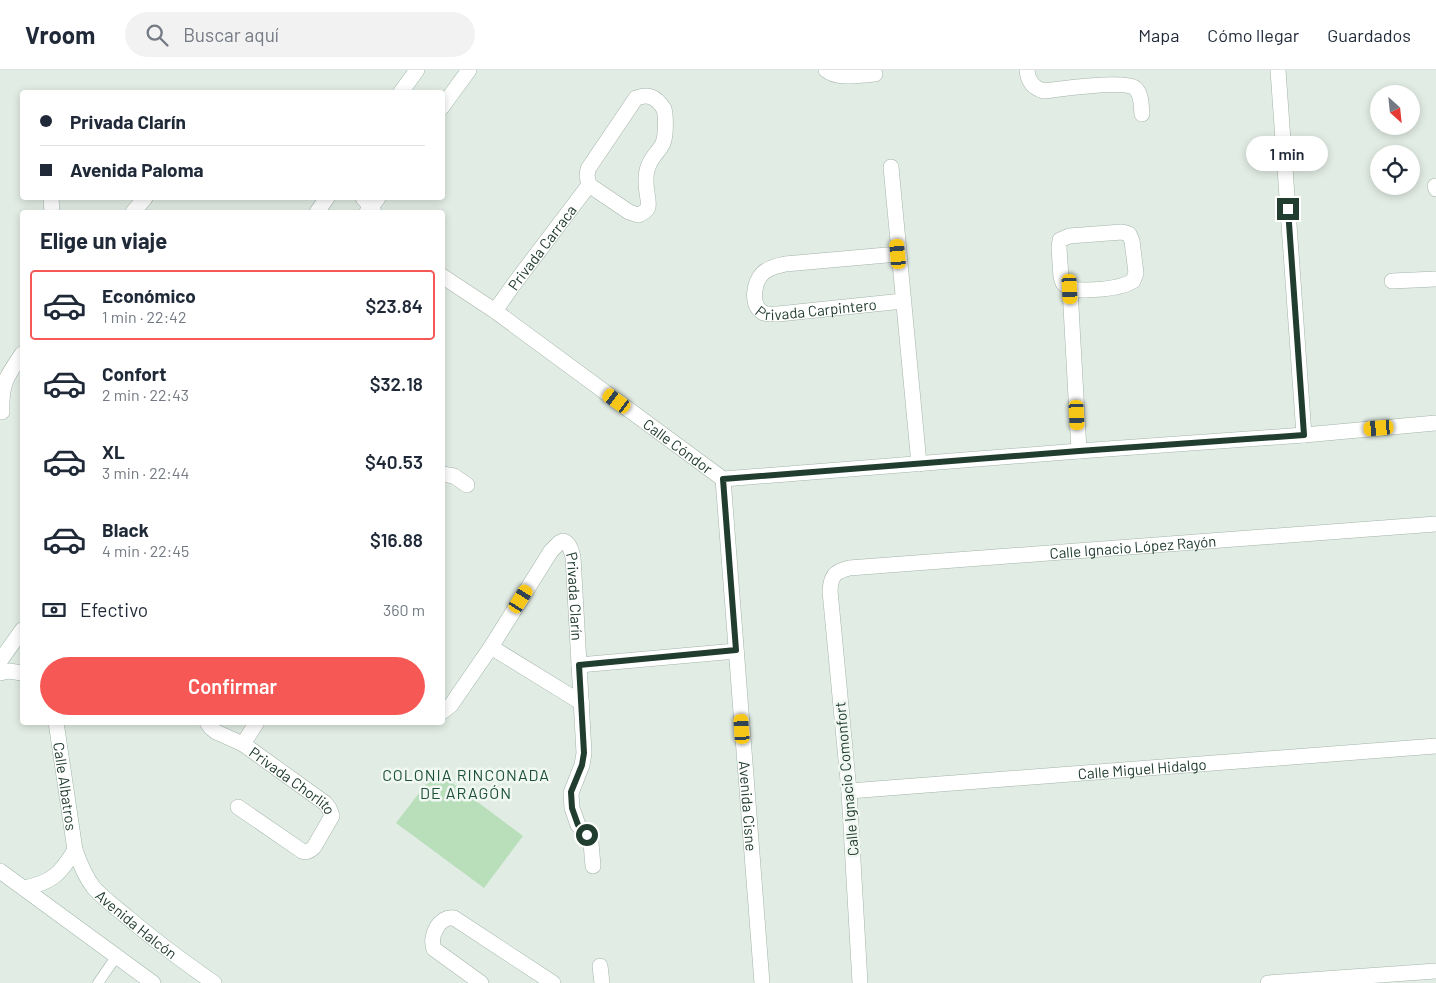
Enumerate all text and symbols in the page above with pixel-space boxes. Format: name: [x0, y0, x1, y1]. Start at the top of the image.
search box: [125, 12, 475, 57]
text: Vroom: [25, 20, 95, 49]
icon: search: [143, 21, 171, 49]
text: Buscar aquí: [183, 23, 279, 46]
text: Mapa: [1138, 24, 1179, 46]
text: Cómo llegar: [1207, 24, 1299, 46]
text: Guardados: [1327, 24, 1411, 46]
north arrow: [1370, 85, 1420, 135]
map controls: [1370, 85, 1420, 195]
text: Privada Clarín: [70, 110, 186, 133]
callout: 1 min: [1247, 136, 1329, 172]
text: 1 min: [1270, 144, 1304, 163]
button: locate: [1370, 145, 1420, 195]
text: Avenida Paloma: [70, 158, 204, 181]
route end: [1277, 198, 1299, 220]
street label: Privada Carraca: [504, 201, 580, 293]
text: Elige un viaje: [40, 227, 167, 253]
car: [889, 238, 906, 270]
car: [1061, 274, 1078, 304]
icon: car: [42, 283, 87, 328]
text: Económico: [102, 284, 196, 307]
text: $23.84: [365, 294, 423, 317]
street label: Privada Carpintero: [752, 295, 878, 323]
text: 1 min · 22:42: [102, 307, 186, 326]
icon: car: [42, 361, 87, 406]
text: Confort: [102, 362, 166, 385]
text: $32.18: [370, 372, 423, 395]
text: 2 min · 22:43: [102, 385, 189, 404]
car: [600, 386, 633, 416]
car: [1068, 400, 1085, 430]
street label: Calle Cóndor: [640, 414, 717, 478]
car: [1363, 419, 1394, 437]
icon: car: [42, 439, 87, 484]
text: XL: [102, 440, 125, 463]
text: $40.53: [365, 450, 423, 473]
text: 3 min · 22:44: [102, 463, 189, 482]
icon: car: [42, 517, 87, 562]
text: Black: [102, 518, 149, 541]
text: $16.88: [370, 528, 423, 551]
street label: Calle Ignacio López Rayón: [1049, 531, 1217, 562]
text: 4 min · 22:45: [102, 541, 189, 560]
street label: Privada Clarín: [563, 550, 587, 641]
car: [506, 582, 535, 616]
icon: cash: [40, 596, 68, 624]
text: Efectivo: [80, 598, 148, 621]
text: 360 m: [383, 600, 425, 619]
button: Confirmar: [40, 657, 425, 715]
street label: Calle Ignacio Comonfort: [830, 701, 862, 857]
car: [733, 714, 750, 744]
street label: Calle Albatros: [50, 741, 81, 832]
street label: Privada Chorlito: [246, 743, 340, 817]
street label: Calle Miguel Hidalgo: [1077, 755, 1207, 782]
street label: Avenida Cisne: [736, 760, 761, 852]
district label: COLONIA RINCONADA DE ARAGÓN: [382, 765, 550, 802]
route start: [576, 824, 598, 846]
street label: Avenida Halcón: [92, 886, 181, 962]

